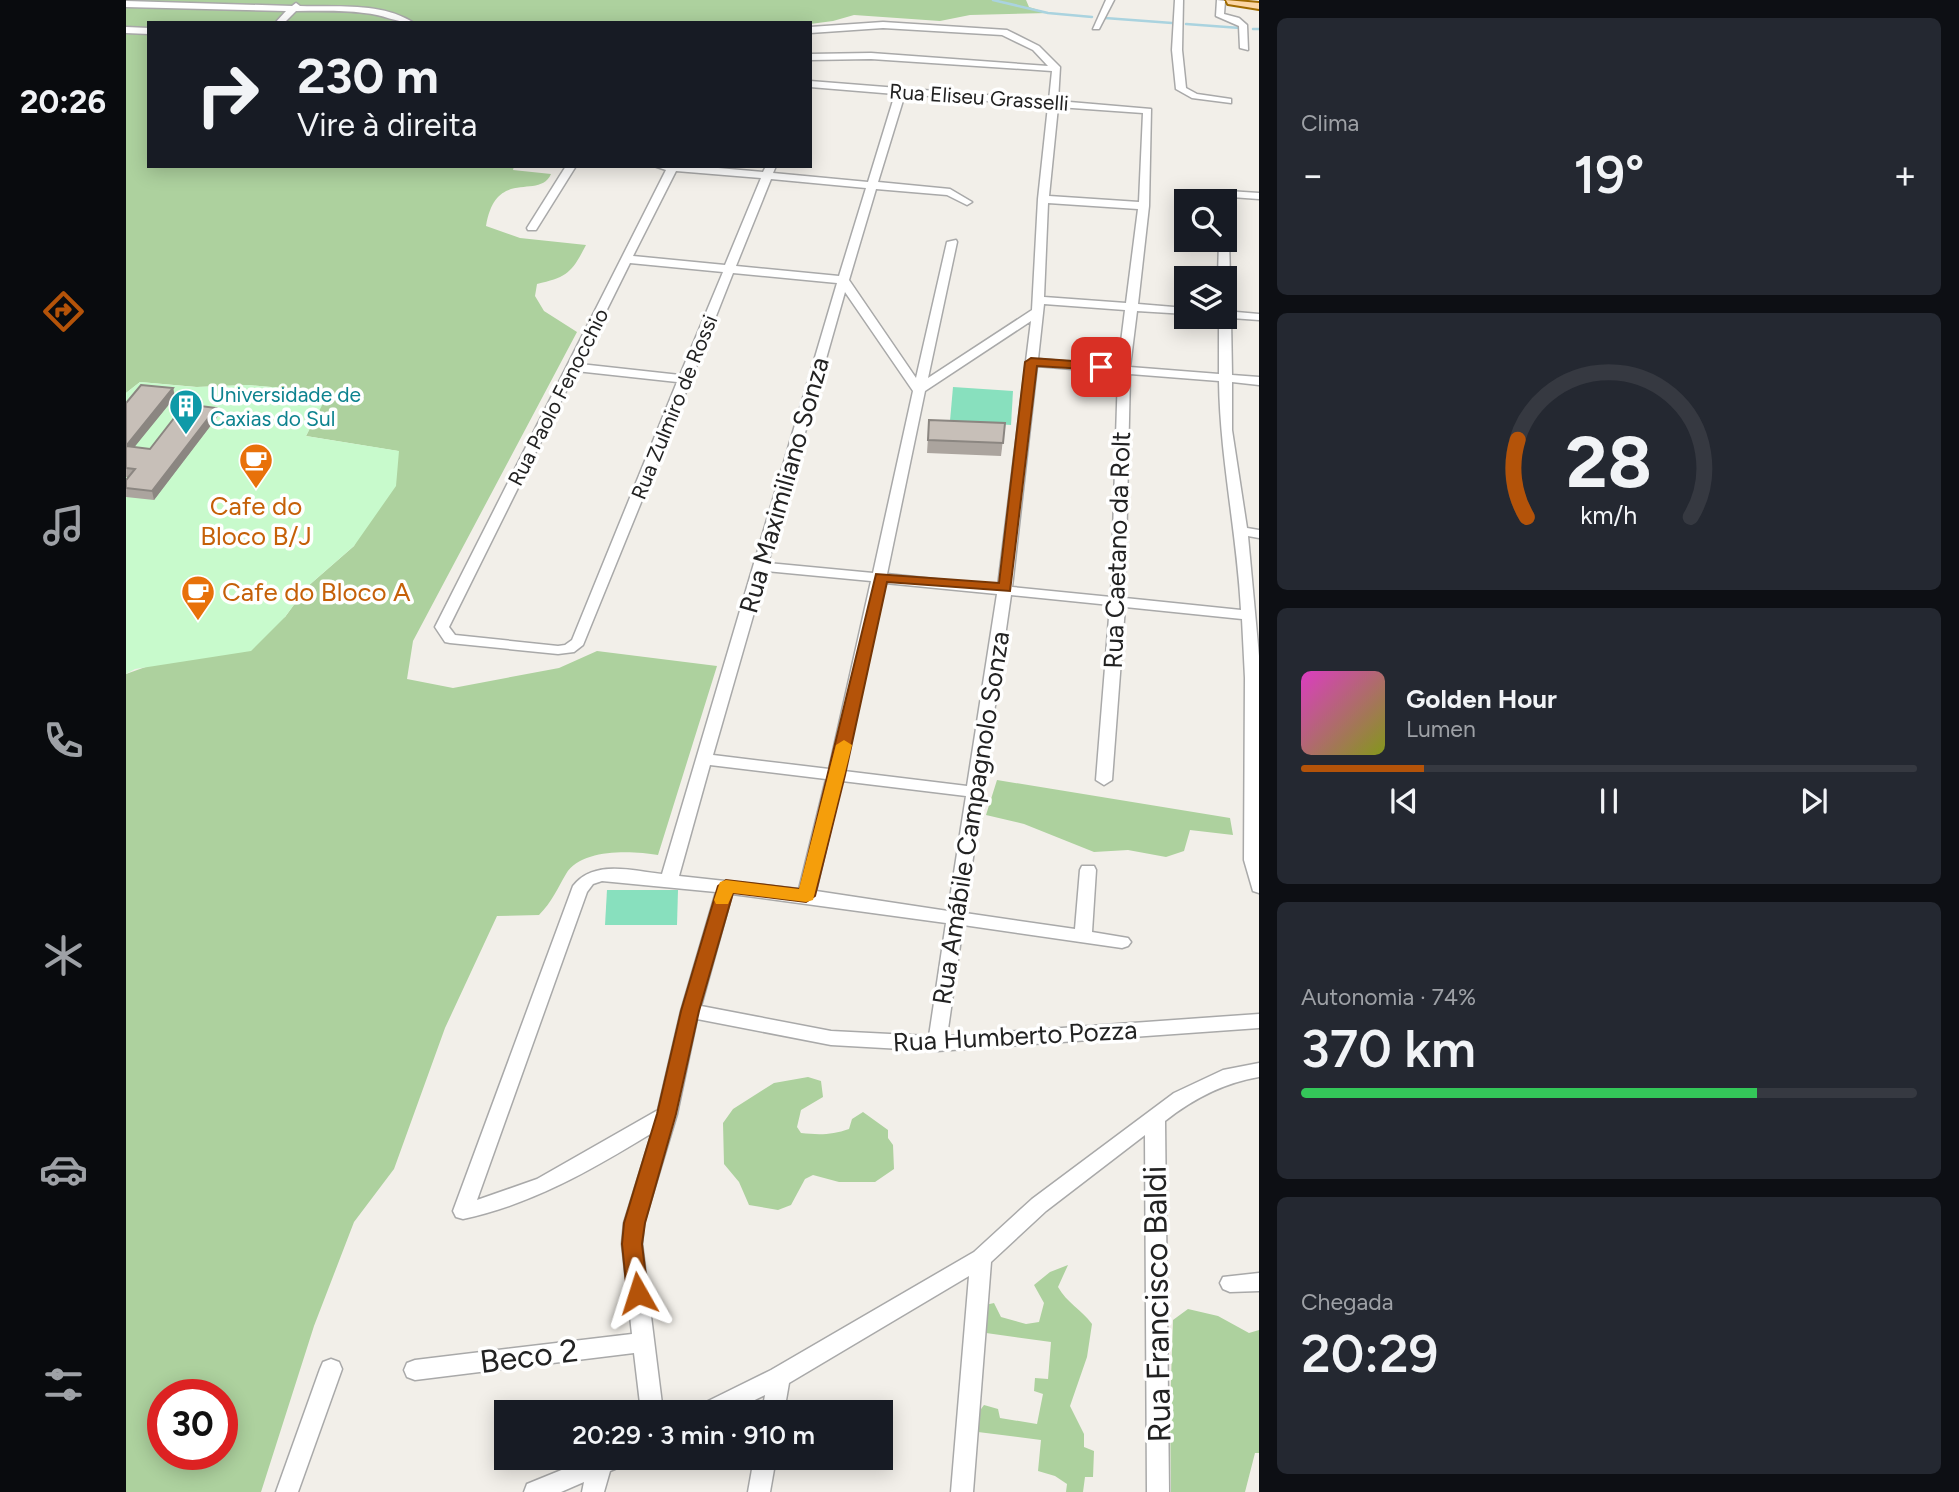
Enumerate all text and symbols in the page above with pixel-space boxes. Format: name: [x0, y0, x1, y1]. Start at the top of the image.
text: 230 m: [297, 46, 439, 105]
icon: right: [182, 49, 273, 140]
street label: Rua Eliseu Grasselli: [888, 78, 1070, 116]
text: 20:26: [20, 83, 106, 121]
text: Vire à direita: [297, 106, 477, 144]
text: Clima: [1301, 109, 1359, 137]
text: 19°: [1573, 144, 1645, 206]
text: −: [1301, 152, 1325, 198]
text: +: [1893, 152, 1917, 198]
map controls: [1174, 189, 1237, 329]
button: search: [1174, 189, 1237, 252]
button: layers: [1174, 266, 1237, 329]
icon: directions: [39, 287, 88, 336]
street label: Rua Paolo Fenocchio: [502, 304, 614, 490]
street label: Rua Zulmiro de Rossi: [626, 311, 722, 503]
pin: [1071, 337, 1131, 397]
icon: arrive: [1082, 348, 1120, 386]
street label: Rua Maximiliano Sonza: [732, 353, 836, 617]
place label: Universidade de Caxias do Sul: [210, 382, 361, 431]
building icon: Universidade de Caxias do Sul: [167, 387, 205, 436]
text: 28: [1566, 419, 1652, 506]
street label: Rua Caetano da Rolt: [1097, 431, 1137, 669]
cafe icon: Cafe do Bloco B/J: [237, 441, 275, 490]
place label: Cafe do Bloco B/J: [200, 490, 312, 552]
text: km/h: [1580, 500, 1638, 530]
icon: music: [39, 501, 88, 550]
cafe icon: Cafe do Bloco A: [179, 573, 217, 622]
place label: Cafe do Bloco A: [222, 576, 411, 608]
street label: Rua Amábile Campagnolo Sonza: [926, 629, 1016, 1007]
text: Golden Hour: [1406, 683, 1557, 715]
text: Lumen: [1406, 715, 1476, 743]
icon: phone: [39, 716, 88, 765]
icon: previous: [1385, 782, 1423, 820]
icon: pause: [1590, 782, 1628, 820]
icon: next: [1795, 782, 1833, 820]
icon: climate: [39, 931, 88, 980]
text: Autonomia · 74%: [1301, 983, 1476, 1011]
street label: Rua Humberto Pozza: [892, 1014, 1138, 1058]
text: 370 km: [1301, 1018, 1476, 1080]
icon: car: [39, 1145, 88, 1194]
street label: Rua Francisco Baldi: [1136, 1165, 1178, 1443]
position arrow: [601, 1256, 675, 1330]
text: Chegada: [1301, 1288, 1393, 1316]
text: 20:29: [1301, 1323, 1438, 1385]
street label: Beco 2: [478, 1331, 580, 1381]
icon: filters: [39, 1360, 88, 1409]
speed limit sign: 30: [147, 1379, 238, 1470]
text: 20:29 · 3 min · 910 m: [572, 1419, 815, 1451]

